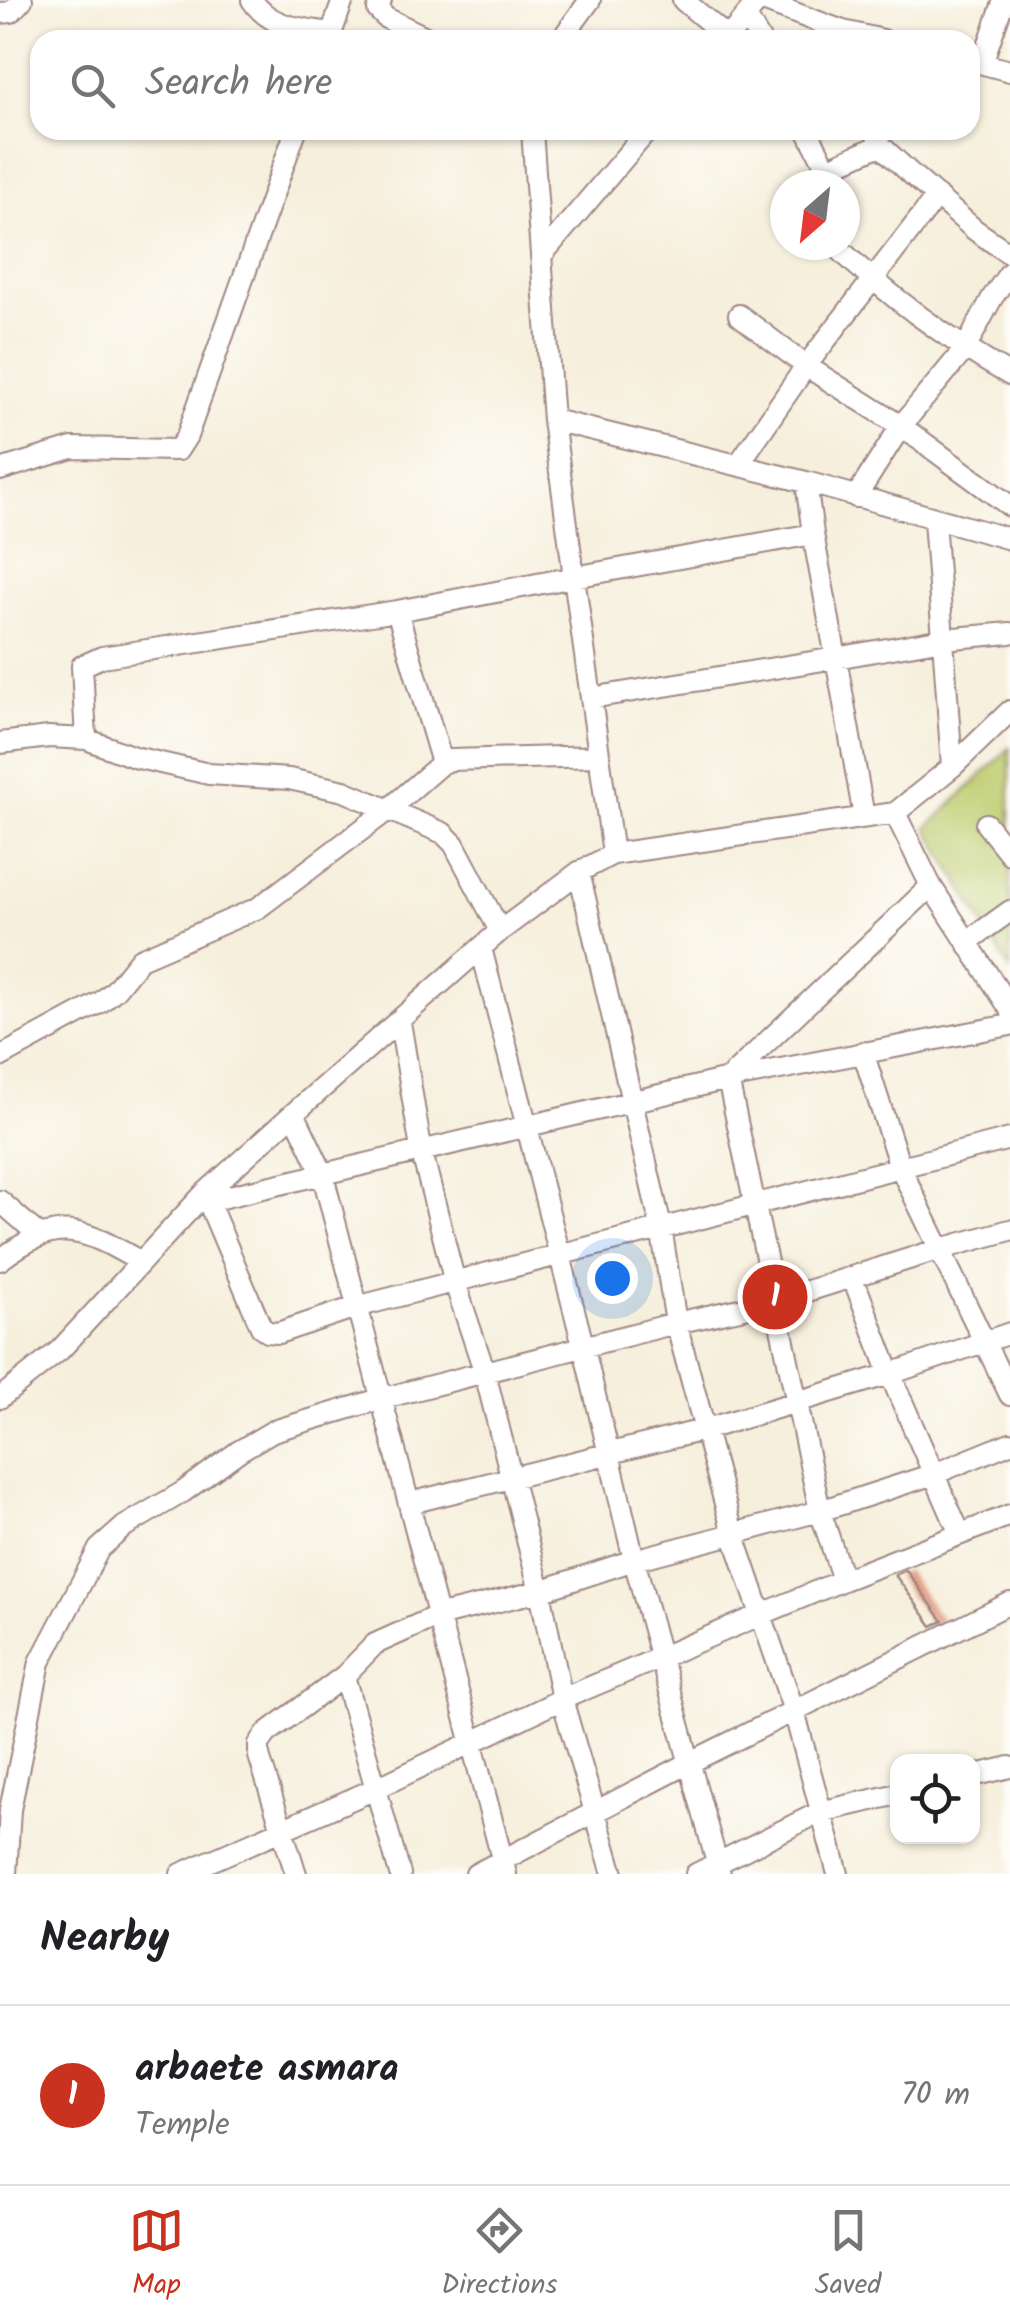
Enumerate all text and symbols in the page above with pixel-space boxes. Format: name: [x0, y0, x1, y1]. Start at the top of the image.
search box: [30, 30, 980, 140]
text: Search here: [145, 55, 332, 115]
icon: search: [65, 58, 120, 113]
north arrow: [770, 170, 860, 260]
your location: [587, 1253, 638, 1304]
pin: 1: [742, 1260, 808, 1334]
map controls: [890, 1754, 980, 1844]
button: locate: [890, 1754, 980, 1844]
text: Nearby: [40, 1906, 169, 1973]
text: arbaete asmara: [135, 2040, 399, 2100]
text: 1: [68, 2070, 77, 2121]
text: 70 m: [901, 2070, 970, 2121]
text: Temple: [135, 2100, 230, 2151]
tab: Map: [129, 2203, 184, 2308]
tab: Directions: [441, 2203, 557, 2308]
tab: Saved: [815, 2203, 881, 2308]

